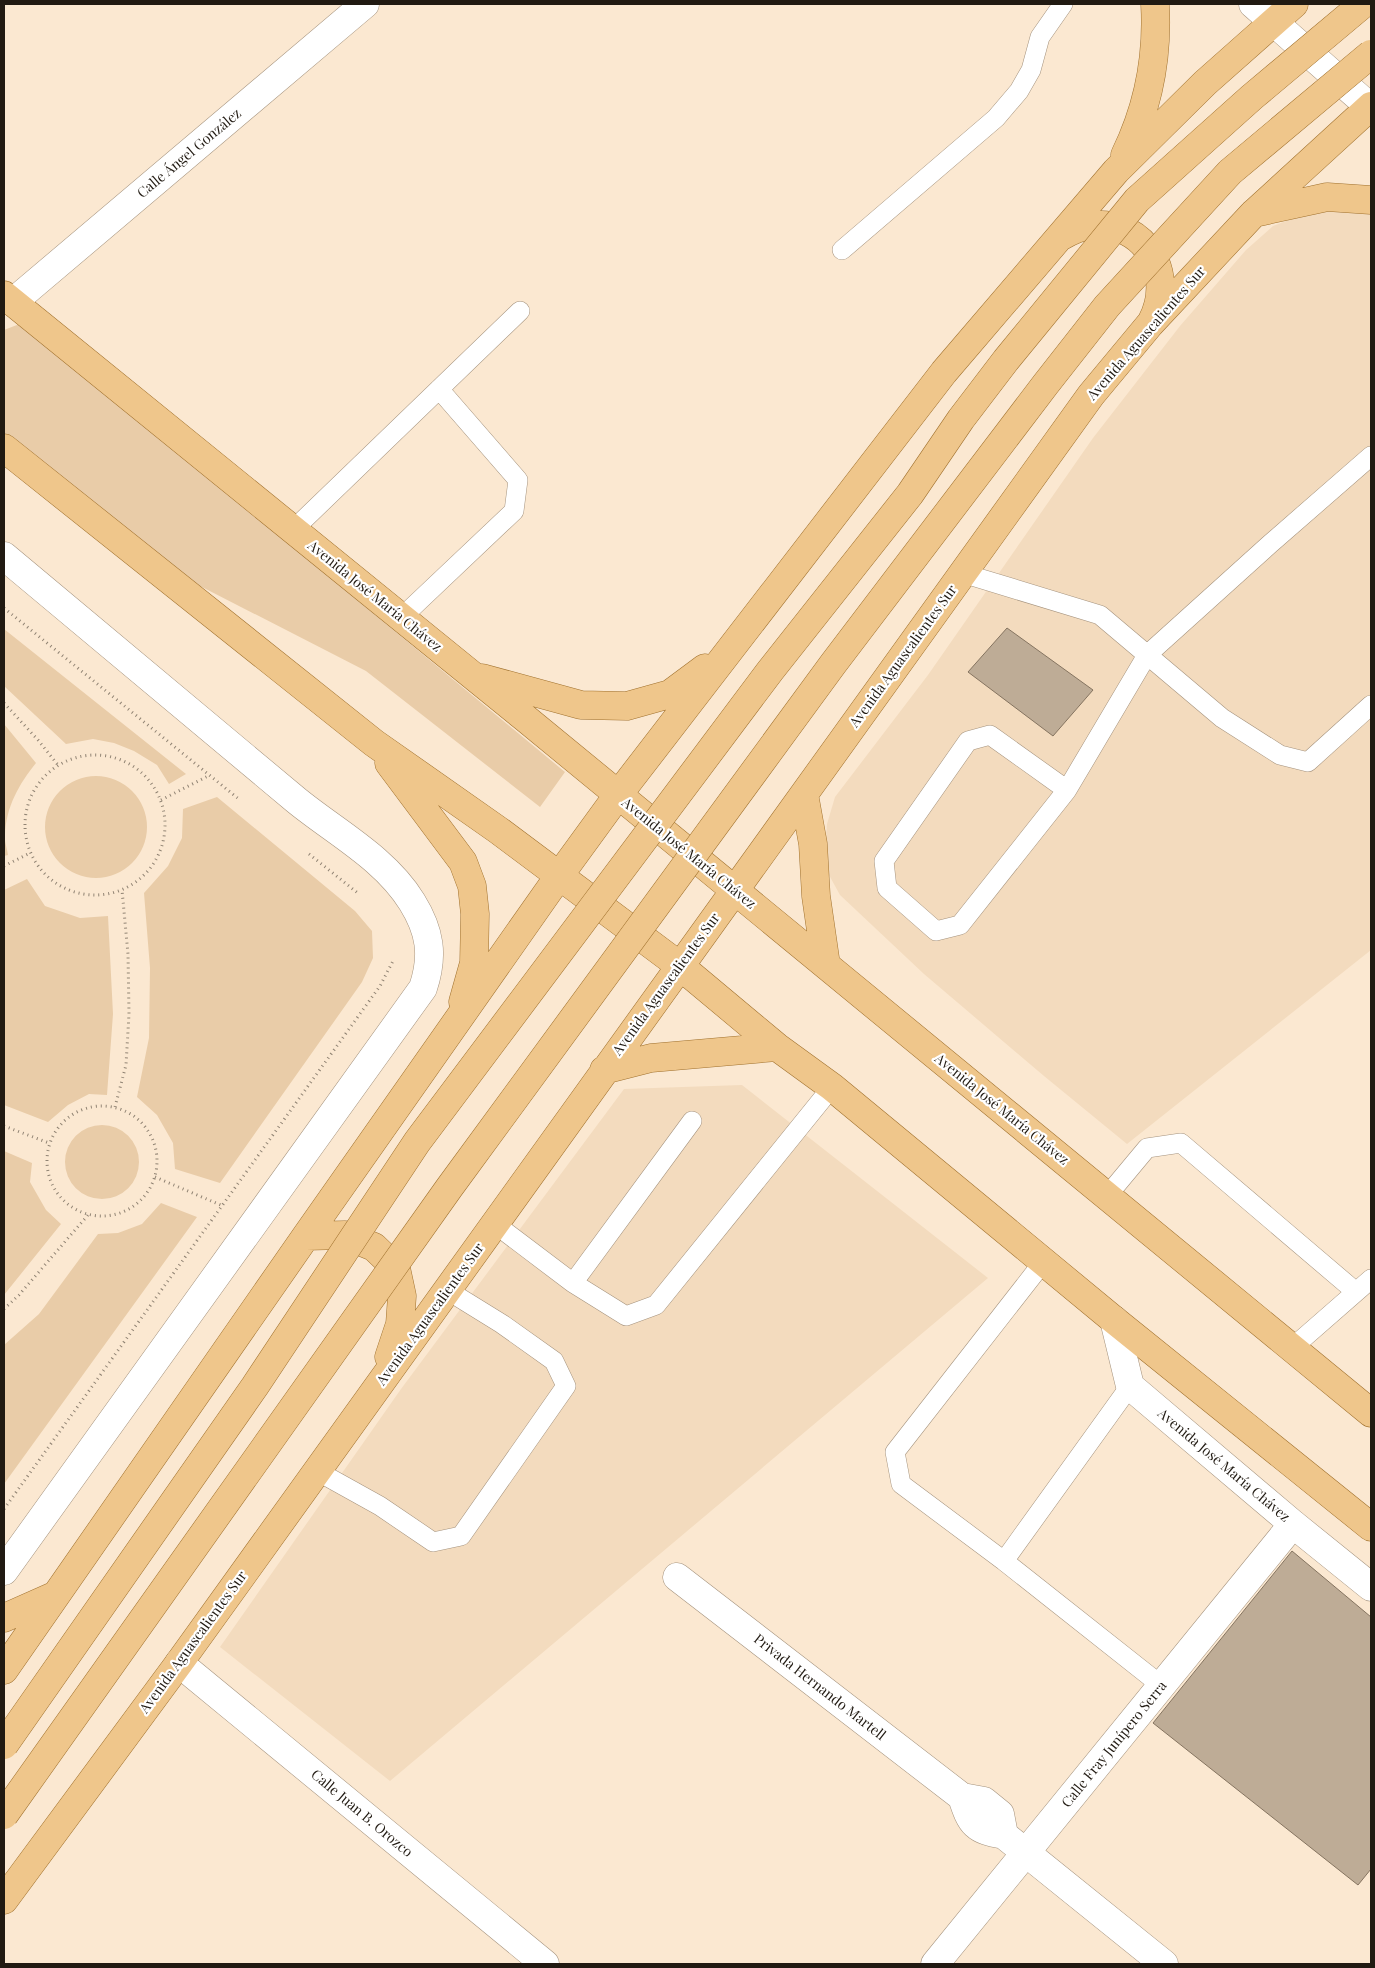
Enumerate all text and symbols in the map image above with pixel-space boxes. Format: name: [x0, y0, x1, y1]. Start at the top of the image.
street label: Calle Ángel González: [133, 103, 245, 202]
street label: Avenida Aguascalientes Sur: [1081, 261, 1210, 404]
street label: Avenida José María Chávez: [304, 535, 447, 656]
street label: Avenida Aguascalientes Sur: [844, 580, 961, 732]
street label: Avenida José María Chávez: [618, 792, 761, 913]
street label: Avenida Aguascalientes Sur: [607, 908, 724, 1060]
street label: Avenida José María Chávez: [931, 1048, 1074, 1169]
street label: Avenida Aguascalientes Sur: [371, 1238, 488, 1390]
street label: Avenida José María Chávez: [1153, 1403, 1295, 1526]
street label: Avenida Aguascalientes Sur: [134, 1566, 251, 1718]
street label: Privada Hernando Martell: [750, 1629, 890, 1744]
street label: Calle Fray Junípero Serra: [1057, 1676, 1171, 1811]
street label: Calle Juan B. Orozco: [307, 1764, 417, 1861]

